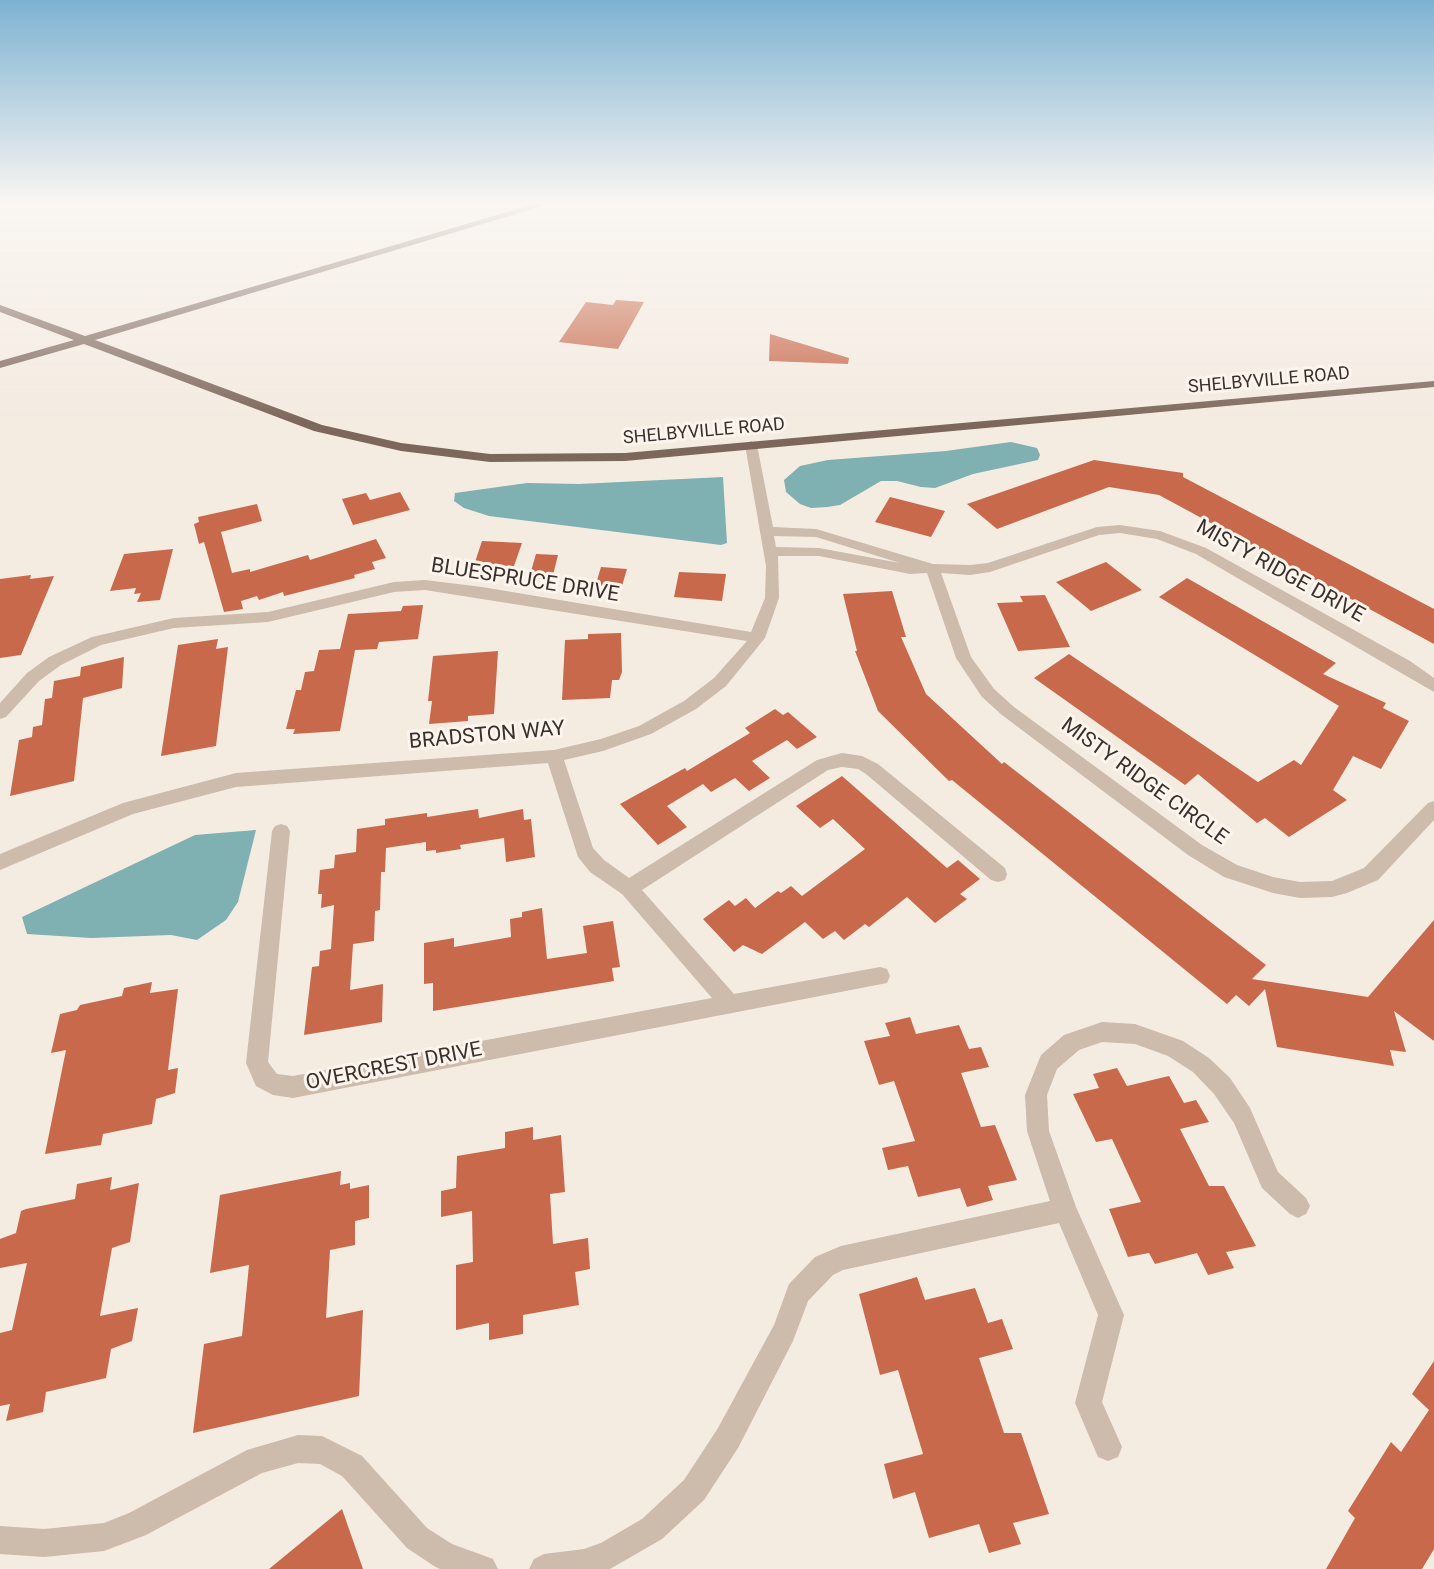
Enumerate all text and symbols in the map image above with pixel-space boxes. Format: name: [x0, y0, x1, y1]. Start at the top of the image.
street label: SHELBYVILLE ROAD: [1187, 363, 1351, 399]
street label: SHELBYVILLE ROAD: [622, 414, 786, 450]
street label: MISTY RIDGE DRIVE: [1191, 515, 1369, 629]
street label: BLUESPRUCE DRIVE: [429, 554, 621, 608]
street label: MISTY RIDGE CIRCLE: [1056, 713, 1232, 851]
street label: BRADSTON WAY: [408, 717, 566, 755]
street label: OVERCREST DRIVE: [304, 1038, 484, 1096]

